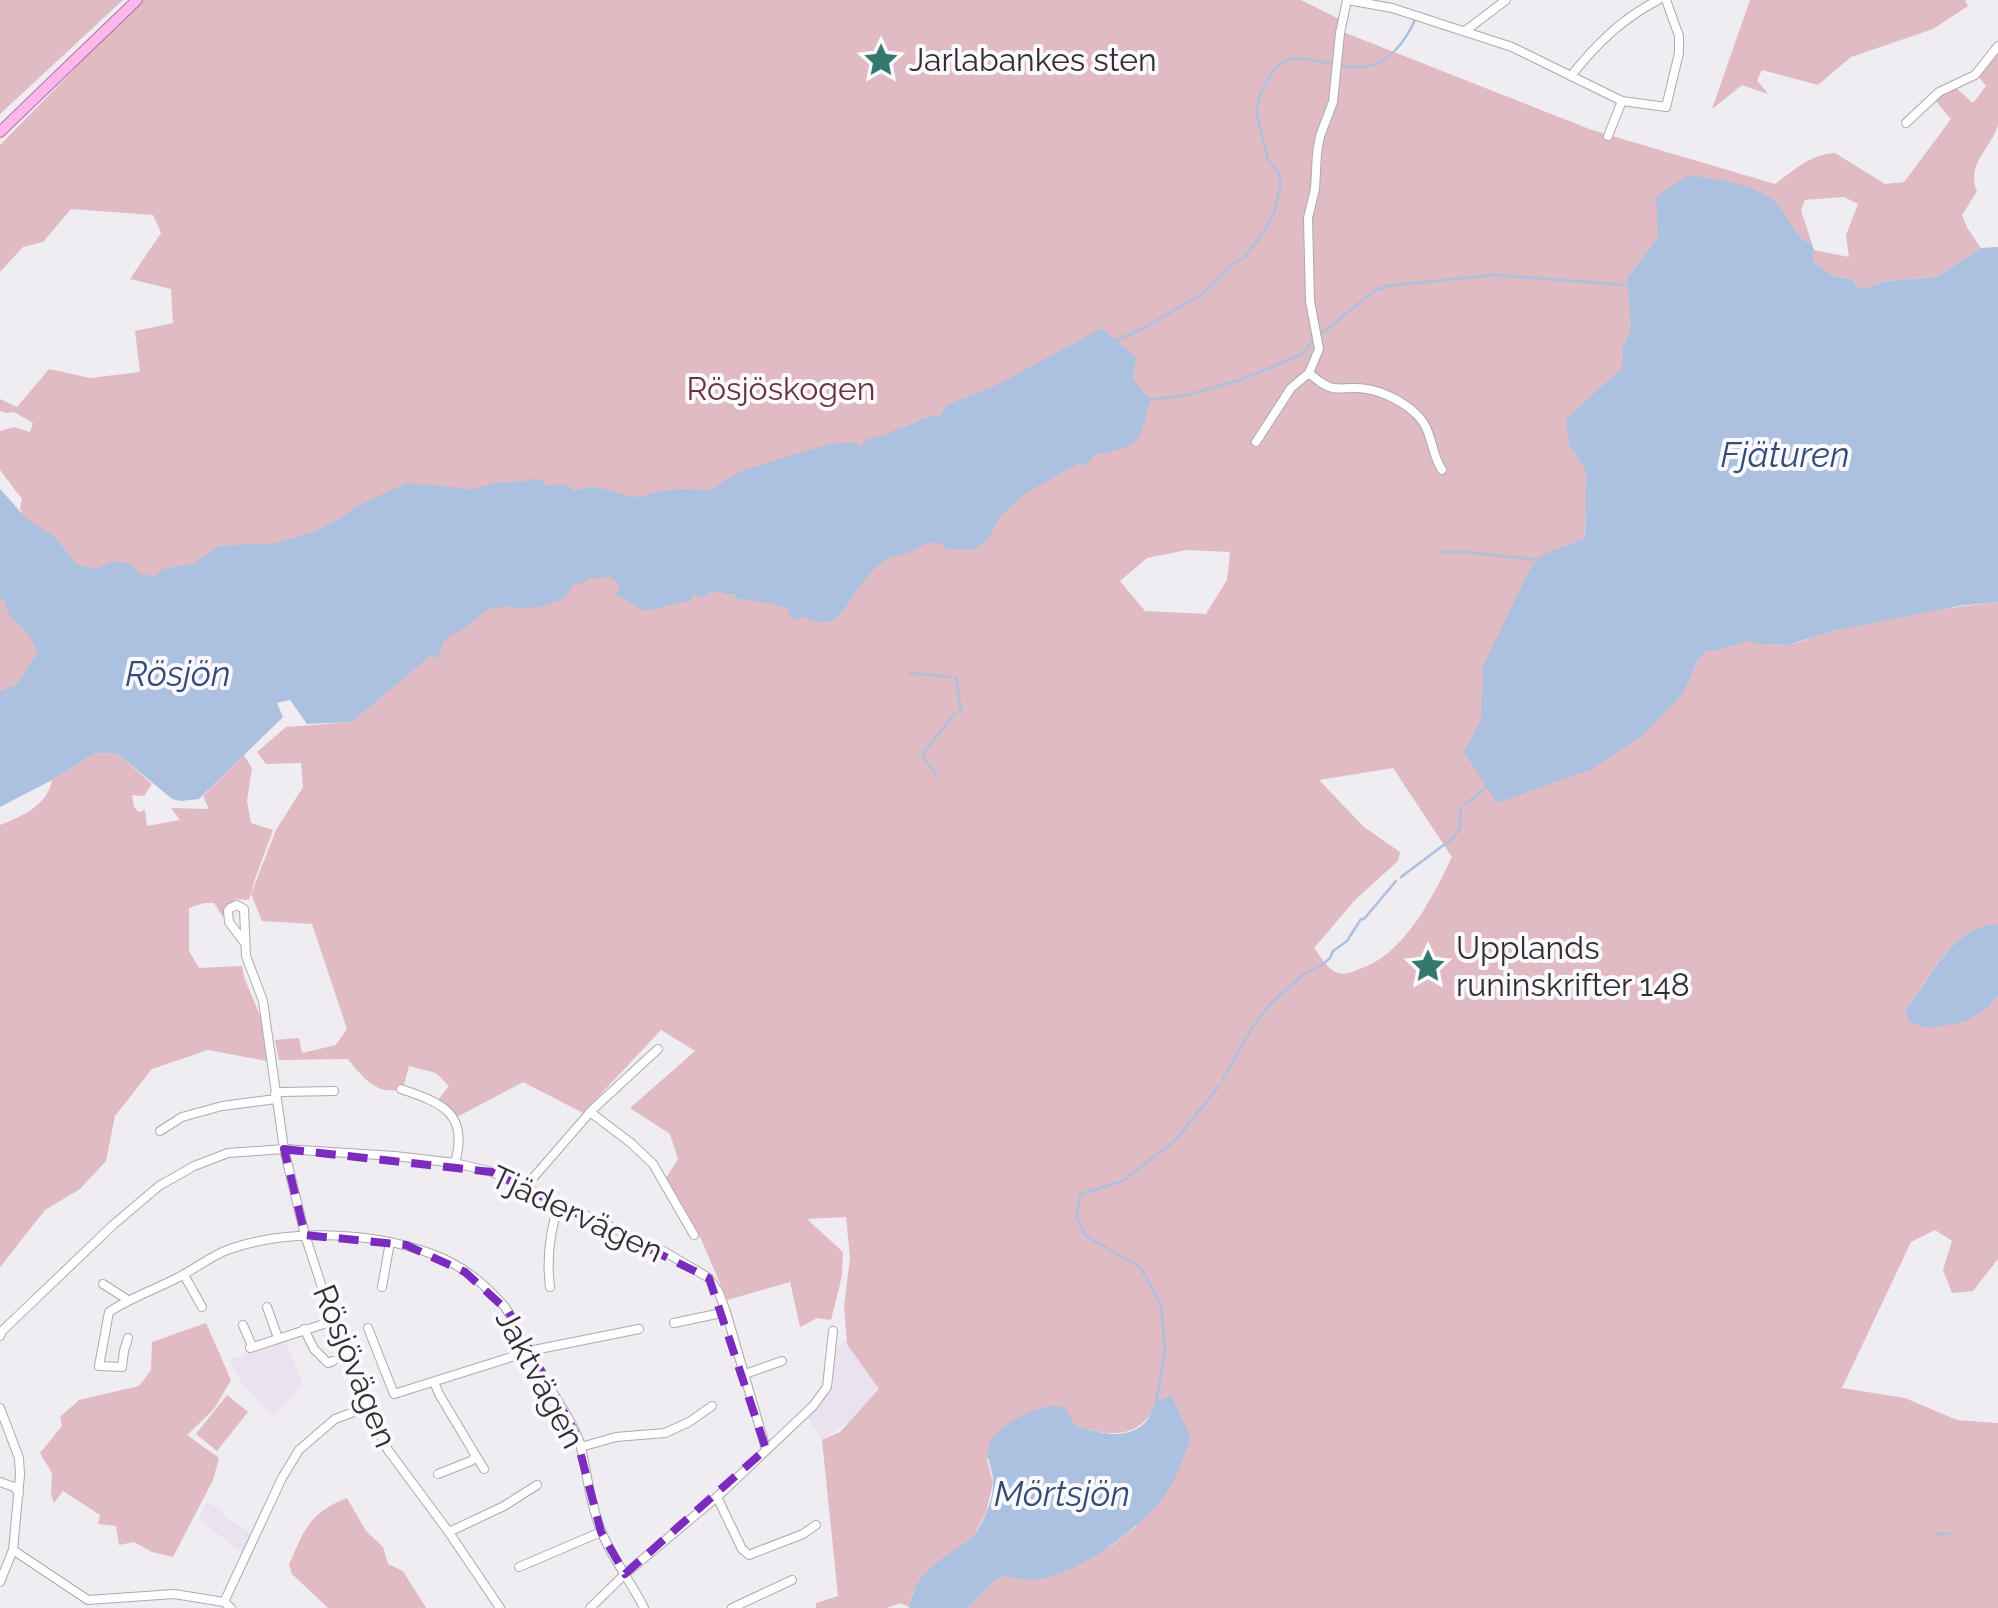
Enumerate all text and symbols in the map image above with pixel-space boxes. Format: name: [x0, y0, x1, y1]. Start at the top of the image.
place icon: Jarlabankes sten: [862, 41, 900, 79]
place label: Jarlabankes sten: [909, 41, 1157, 78]
park label: Rösjöskogen: [687, 370, 875, 407]
water label: Fjäturen: [1720, 434, 1850, 475]
water label: Rösjön: [125, 653, 231, 694]
place label: Upplands runinskrifter 148: [1456, 929, 1690, 1003]
place icon: Upplands runinskrifter 148: [1409, 947, 1447, 985]
street label: Tjädervägen: [485, 1158, 669, 1269]
street label: Rösjövägen: [306, 1279, 405, 1452]
street label: Jaktvägen: [489, 1303, 592, 1454]
water label: Mörtsjön: [994, 1473, 1130, 1514]

